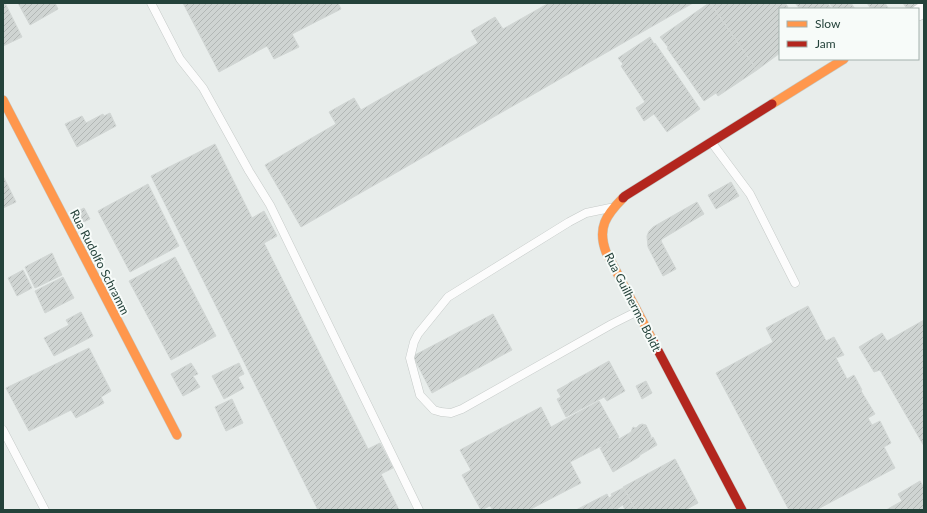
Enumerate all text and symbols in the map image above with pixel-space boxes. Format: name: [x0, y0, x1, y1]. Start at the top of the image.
legend: [779, 8, 919, 60]
text: Slow: [815, 16, 841, 31]
text: Jam: [815, 36, 836, 51]
street label: Rua Rudolfo Schramm: [67, 207, 133, 317]
street label: Rua Guilherme Boldt: [602, 250, 665, 355]

